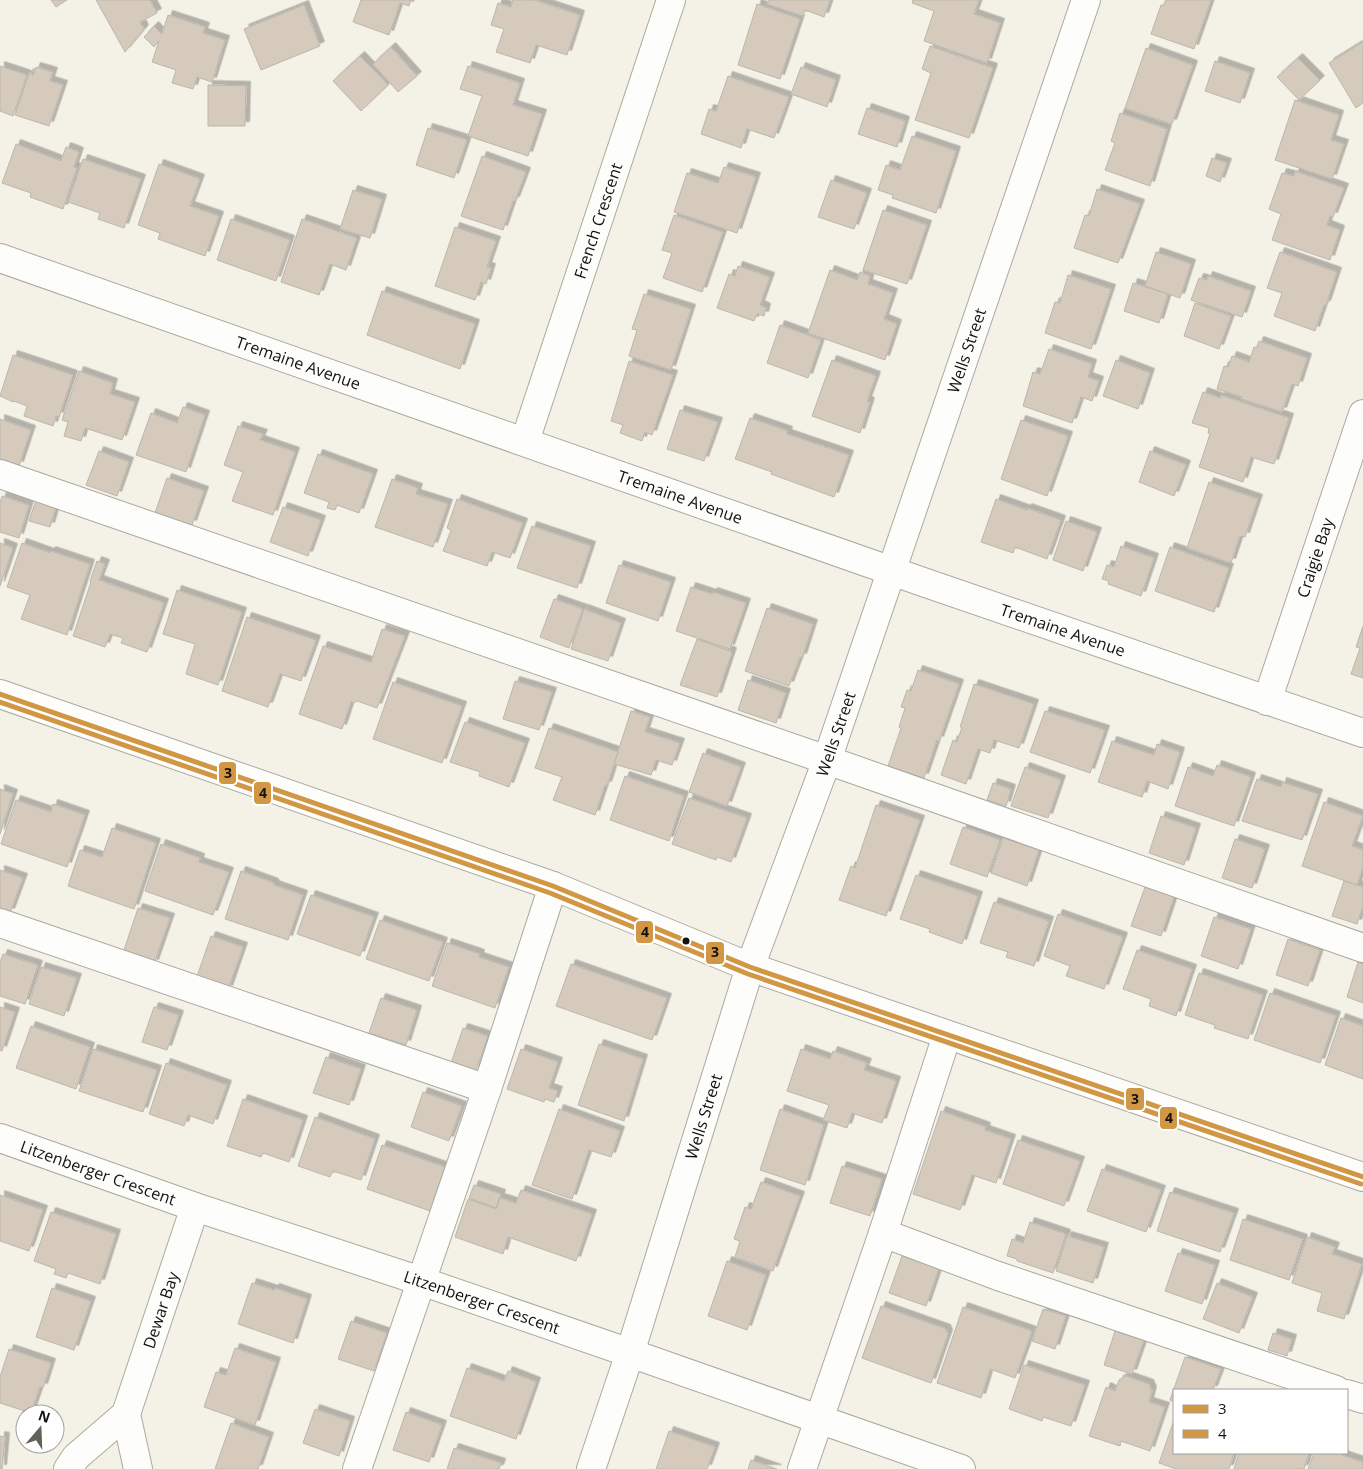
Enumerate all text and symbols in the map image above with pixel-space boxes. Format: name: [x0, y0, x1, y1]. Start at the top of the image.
street label: French Crescent: [569, 160, 627, 281]
street label: Wells Street: [942, 305, 991, 396]
street label: Tremaine Avenue: [233, 331, 364, 395]
street label: Tremaine Avenue: [615, 465, 746, 529]
street label: Craigie Bay: [1291, 514, 1339, 600]
street label: Tremaine Avenue: [997, 598, 1128, 662]
street label: Wells Street: [811, 688, 861, 779]
line badge: 3: [218, 761, 237, 785]
text: 3: [224, 763, 232, 782]
line badge: 4: [253, 781, 272, 805]
text: 4: [259, 783, 267, 802]
line badge: 4: [635, 920, 654, 944]
text: 4: [641, 922, 649, 941]
unlabelled marker: [681, 936, 691, 946]
line badge: 3: [705, 941, 725, 965]
text: 3: [711, 942, 719, 961]
street label: Wells Street: [680, 1071, 727, 1162]
line badge: 3: [1125, 1087, 1145, 1111]
text: 3: [1131, 1089, 1139, 1108]
line badge: 4: [1159, 1106, 1178, 1130]
text: 4: [1165, 1108, 1173, 1127]
street label: Litzenberger Crescent: [17, 1135, 179, 1210]
street label: Litzenberger Crescent: [401, 1265, 563, 1339]
street label: Dewar Bay: [138, 1268, 184, 1351]
legend: [1173, 1389, 1348, 1454]
text: 3: [1218, 1398, 1227, 1418]
north arrow: [15, 1404, 65, 1454]
text: N: [36, 1405, 53, 1427]
text: 4: [1218, 1423, 1227, 1443]

